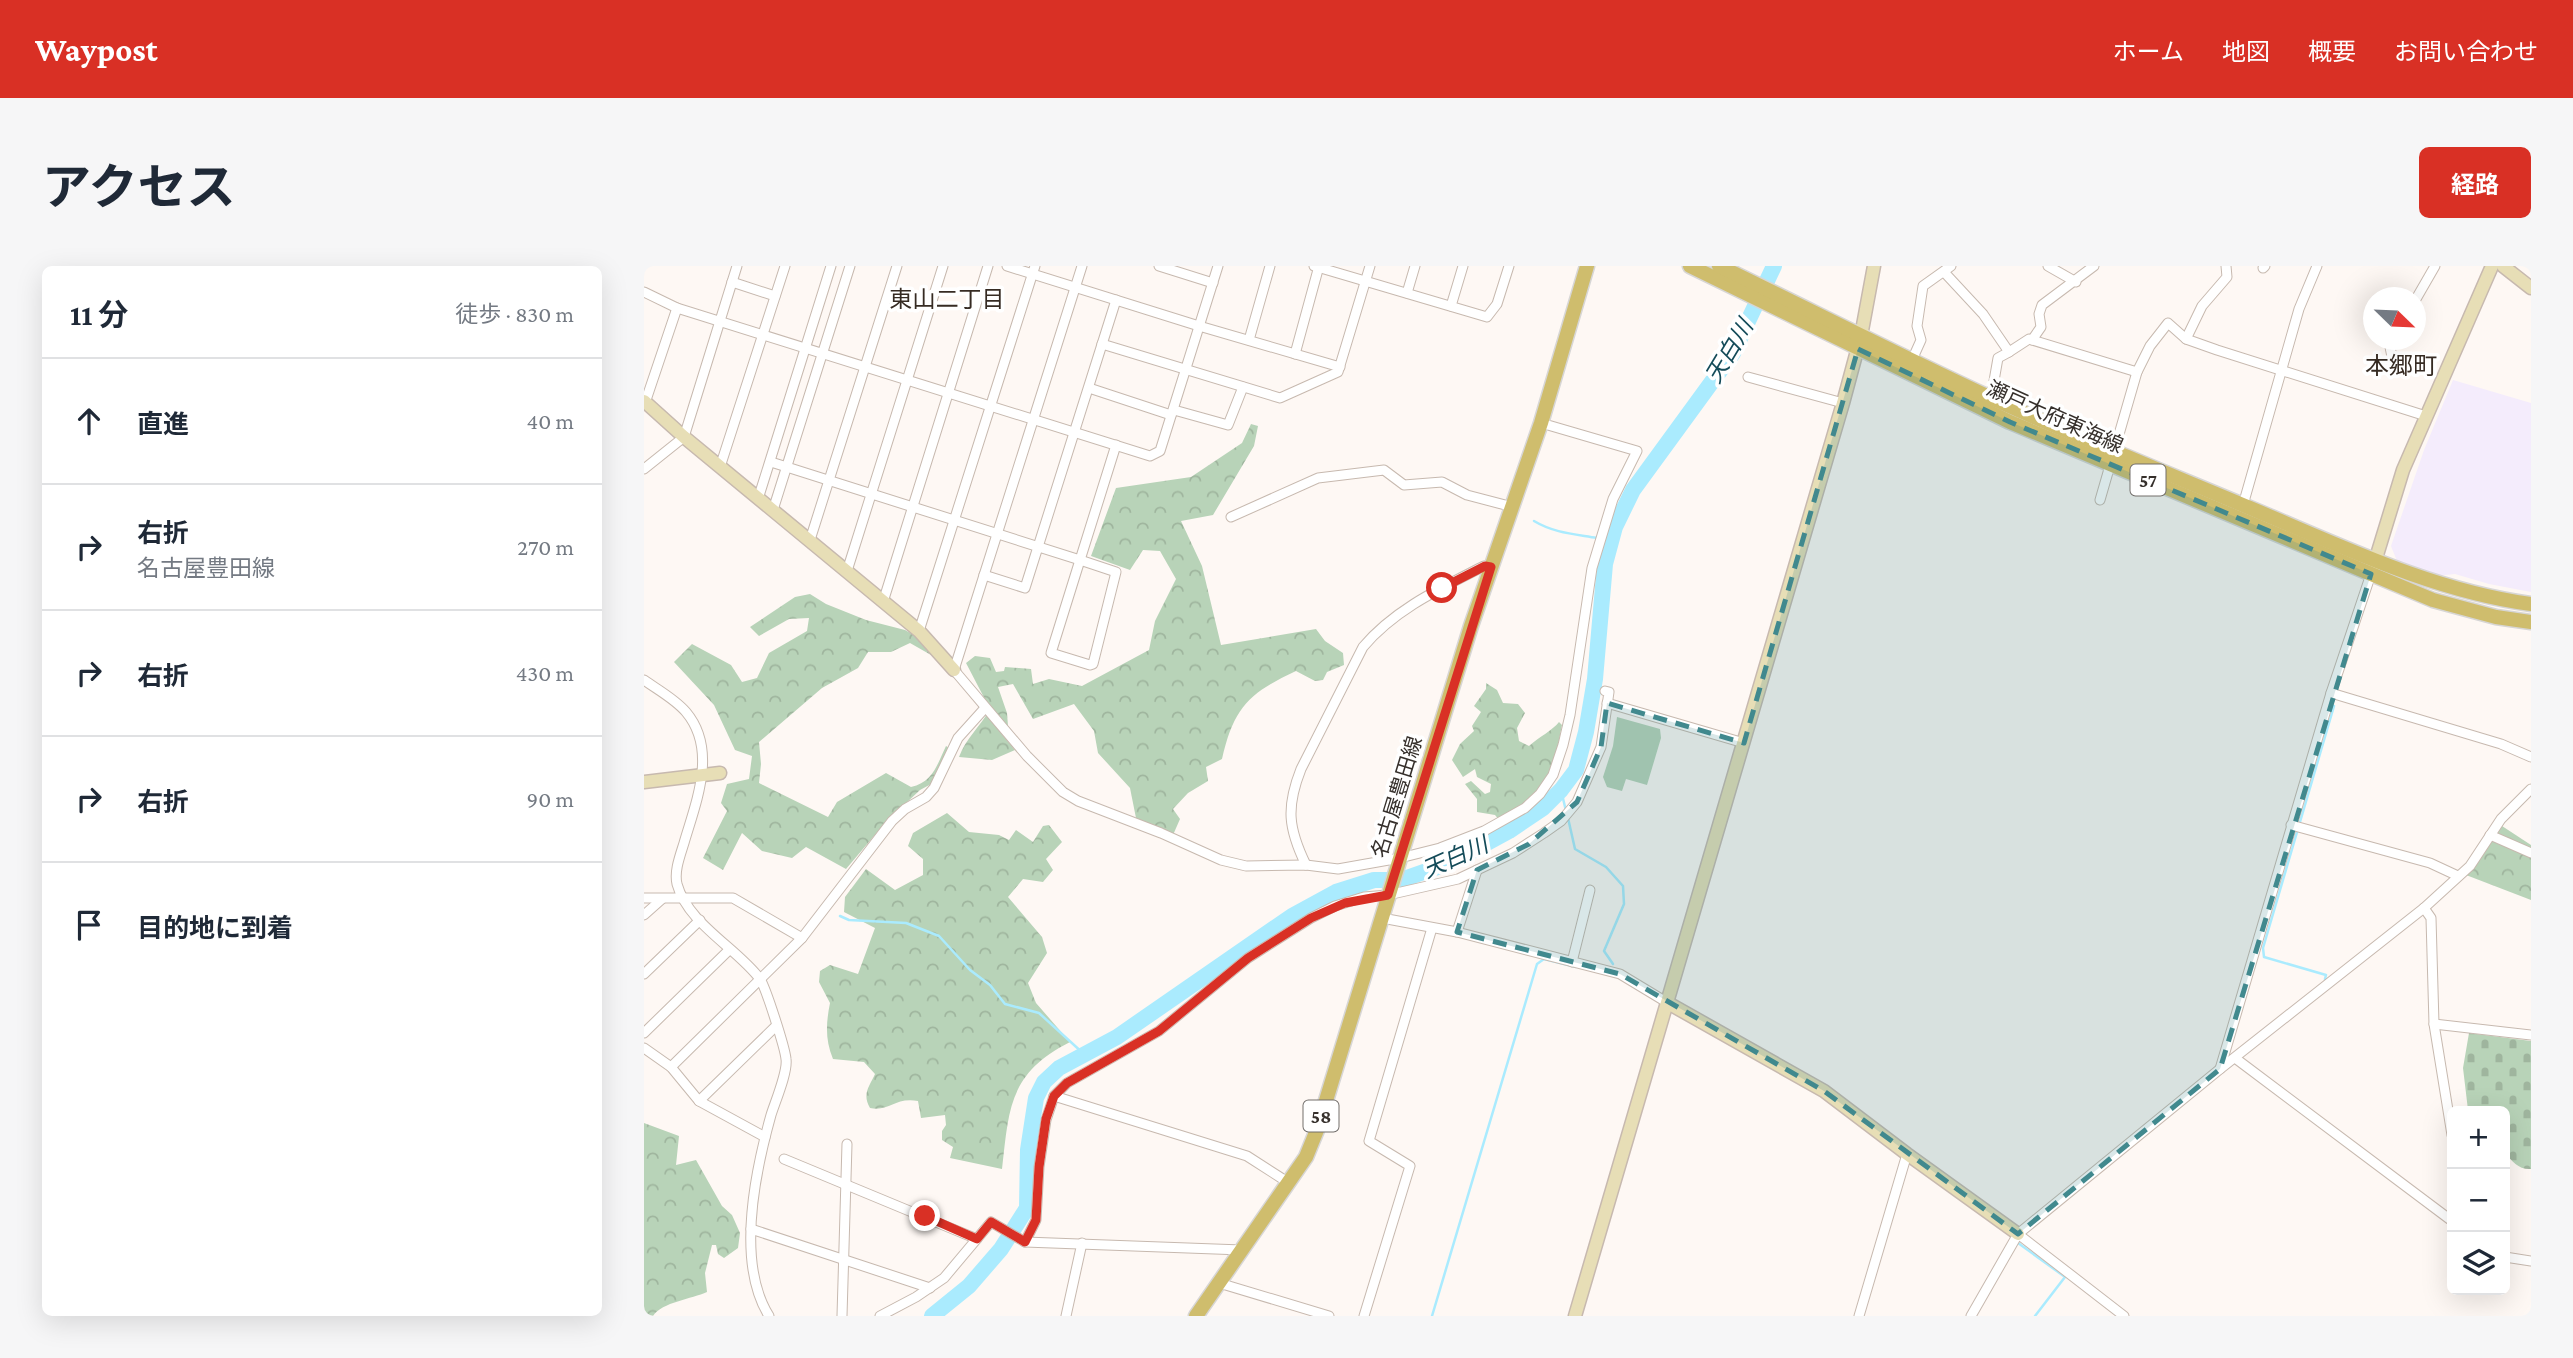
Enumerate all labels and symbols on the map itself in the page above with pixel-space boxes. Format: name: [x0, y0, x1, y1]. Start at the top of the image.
district label: 東山二丁目: [890, 286, 1005, 312]
north arrow: [2363, 287, 2426, 350]
water label: 天白川: [1700, 312, 1759, 387]
district label: 本郷町: [2365, 352, 2437, 379]
street label: 瀬戸大府東海線: [1983, 376, 2127, 458]
road number: 57: [2130, 464, 2166, 496]
route start: [1426, 572, 1457, 603]
street label: 名古屋豊田線: [1367, 733, 1427, 861]
water label: 天白川: [1418, 830, 1495, 883]
road number: 58: [1304, 1100, 1338, 1132]
route end: [909, 1200, 940, 1231]

